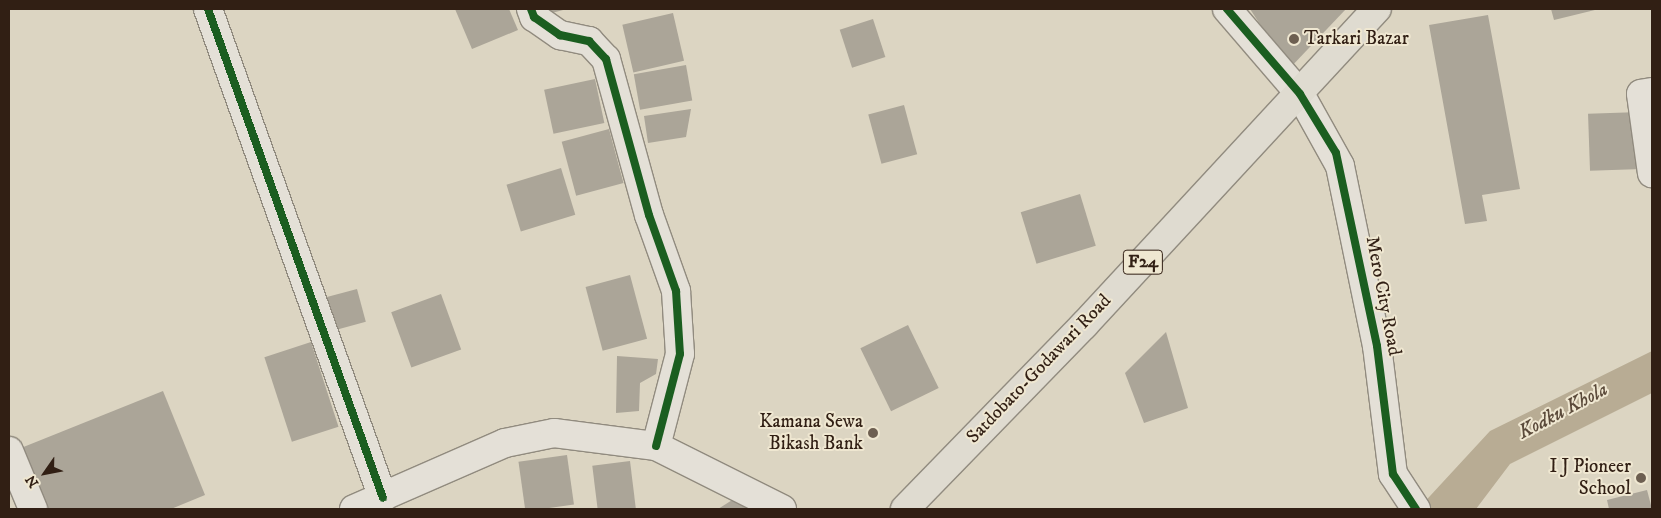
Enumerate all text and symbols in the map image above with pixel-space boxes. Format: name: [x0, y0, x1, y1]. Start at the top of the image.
place label: Tarkari Bazar: [1304, 28, 1409, 50]
marker: Tarkari Bazar: [1288, 33, 1300, 45]
street label: Mero City Road: [1360, 234, 1406, 358]
road number: F24: [1122, 246, 1164, 278]
street label: Satdobato-Godawari Road: [962, 290, 1116, 448]
water label: Kodku Khola: [1514, 377, 1612, 445]
place label: Kamana Sewa Bikash Bank: [759, 411, 863, 455]
marker: Kamana Sewa Bikash Bank: [867, 427, 879, 439]
north arrow: [20, 448, 70, 498]
place label: I J Pioneer School: [1550, 456, 1631, 500]
text: N: [22, 471, 43, 491]
marker: I J Pioneer School: [1635, 472, 1647, 484]

